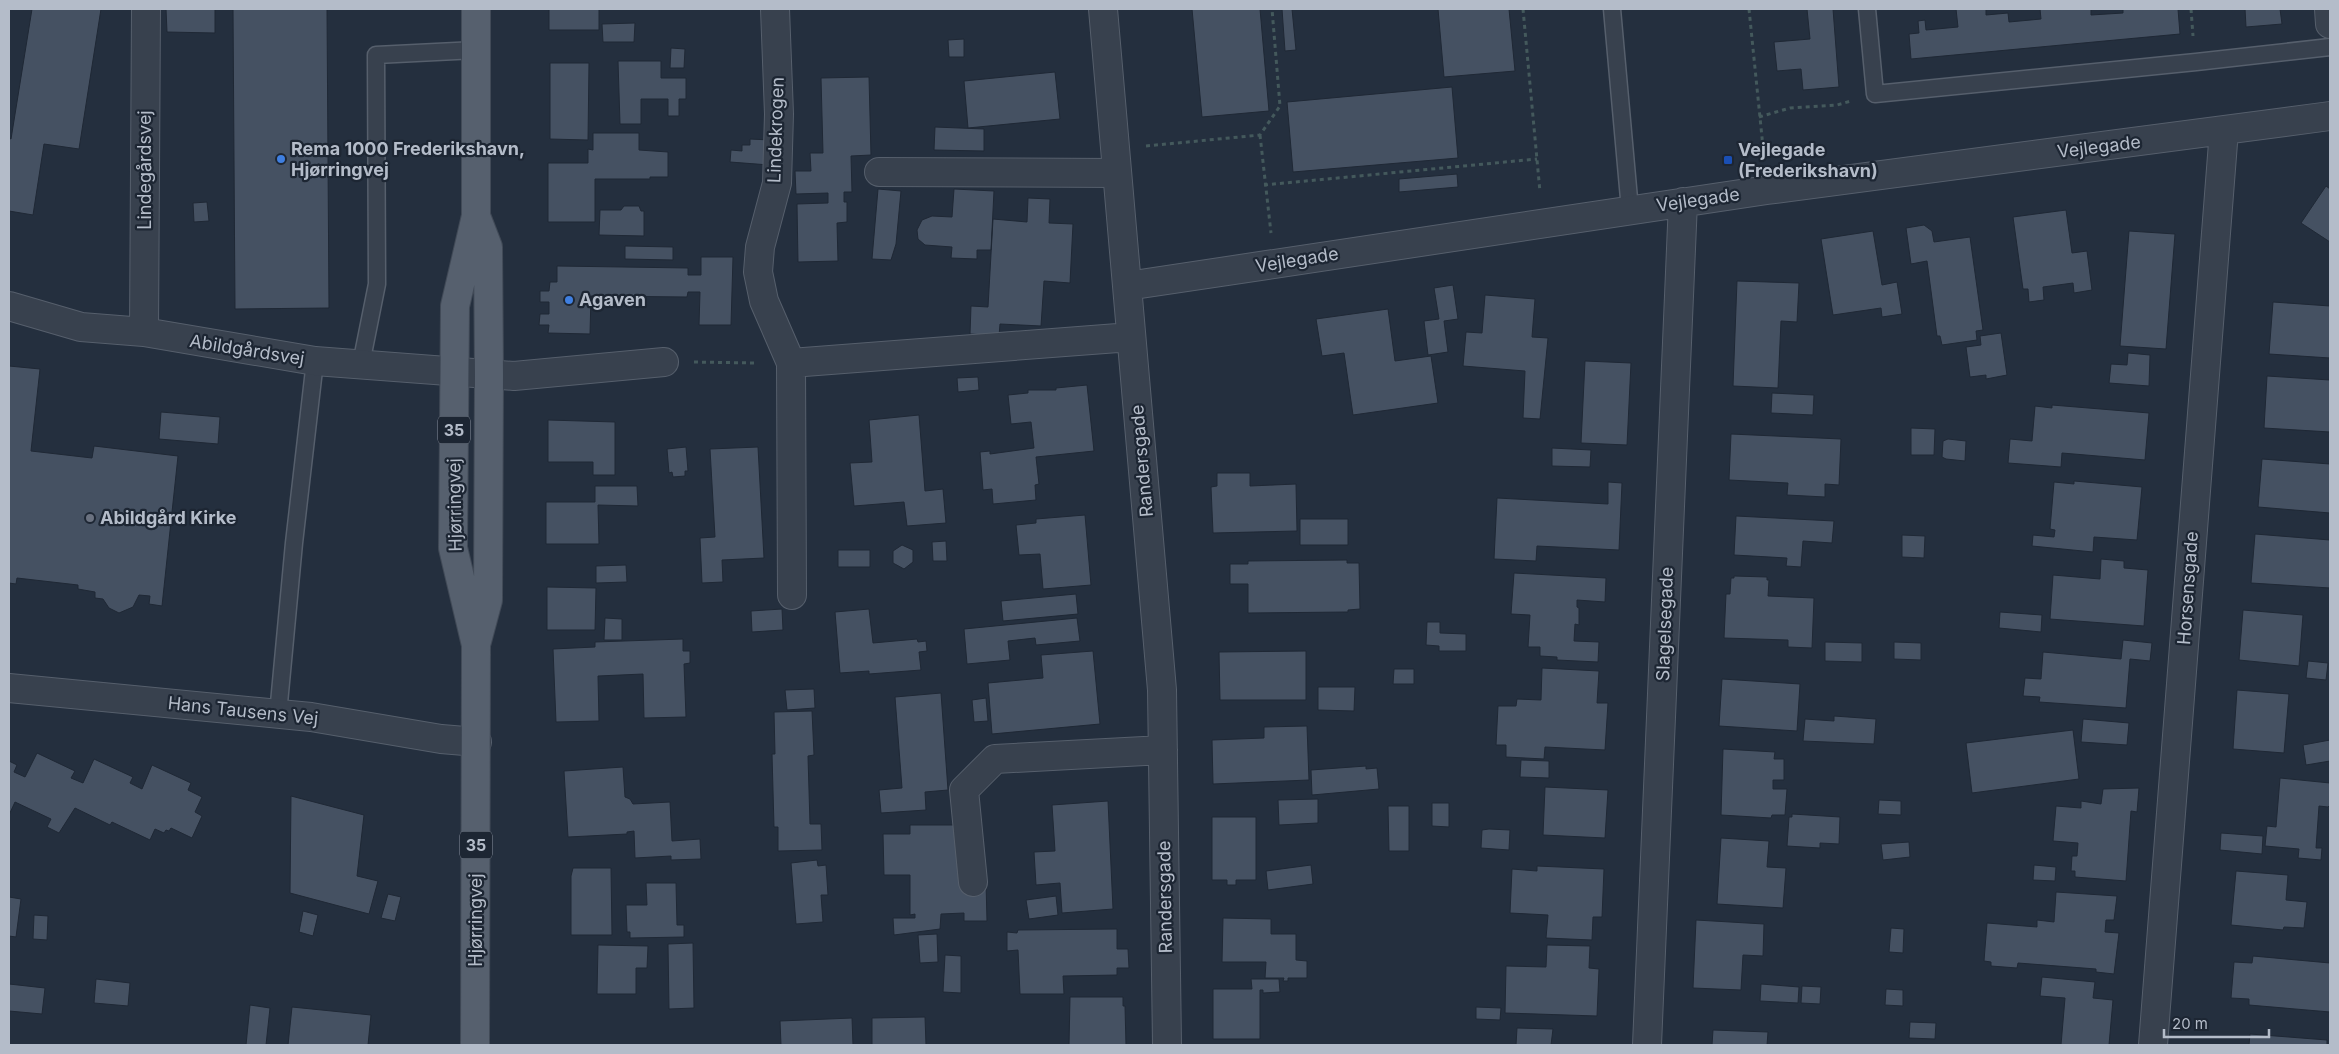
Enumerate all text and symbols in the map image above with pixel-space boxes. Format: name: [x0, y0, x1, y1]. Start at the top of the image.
street label: Lindekrogen: [763, 77, 788, 183]
street label: Lindegårdsvej: [134, 110, 155, 230]
street label: Vejlegade: [2056, 131, 2142, 162]
place label: Rema 1000 Frederikshavn, Hjørringvej: [291, 138, 525, 180]
place label: Vejlegade (Frederikshavn): [1738, 139, 1878, 181]
marker: Rema 1000 Frederikshavn, Hjørringvej: [275, 153, 287, 165]
marker: Vejlegade (Frederikshavn): [1722, 154, 1734, 166]
street label: Vejlegade: [1655, 183, 1741, 216]
street label: Vejlegade: [1254, 243, 1340, 276]
place label: Agaven: [579, 289, 646, 310]
marker: Agaven: [563, 294, 575, 306]
street label: Abildgårdsvej: [188, 330, 306, 369]
street label: Randersgade: [1126, 404, 1157, 518]
road number: 35: [438, 416, 470, 444]
street label: Hjørringvej: [443, 458, 466, 552]
place label: Abildgård Kirke: [100, 507, 237, 528]
marker: Abildgård Kirke: [84, 512, 96, 524]
street label: Horsensgade: [2173, 530, 2202, 645]
street label: Slagelsegade: [1652, 566, 1677, 682]
street label: Hans Tausens Vej: [167, 692, 319, 729]
road number: 35: [460, 832, 492, 858]
street label: Randersgade: [1153, 840, 1176, 954]
street label: Hjørringvej: [465, 873, 486, 967]
scale bar: [2164, 1006, 2269, 1038]
text: 20 m: [2172, 1014, 2208, 1033]

